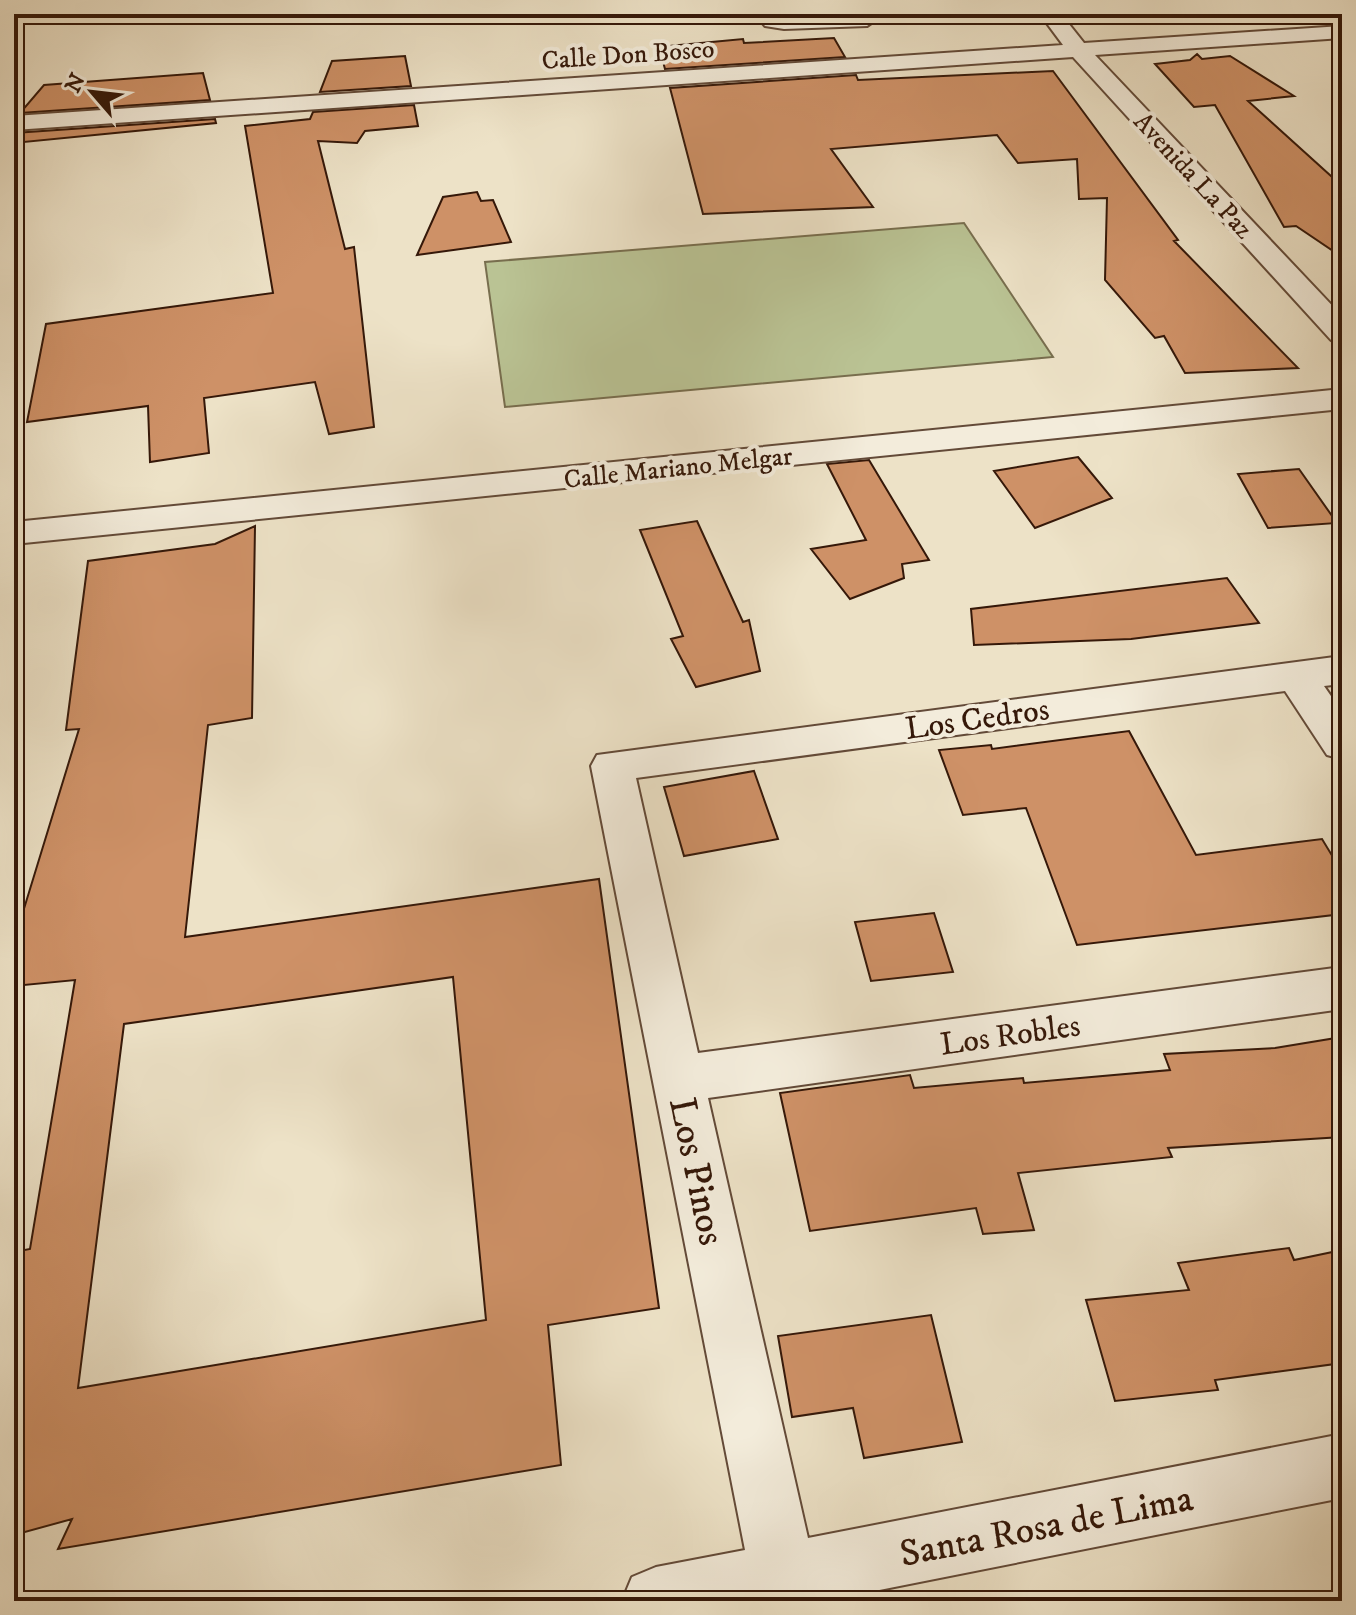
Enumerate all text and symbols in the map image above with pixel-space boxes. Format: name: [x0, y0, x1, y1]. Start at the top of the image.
street label: Calle Don Bosco: [541, 33, 716, 78]
north arrow: [52, 52, 132, 132]
text: N: [60, 69, 92, 98]
street label: Avenida La Paz: [1126, 106, 1260, 246]
street label: Calle Mariano Melgar: [562, 440, 794, 497]
street label: Los Cedros: [903, 690, 1052, 750]
street label: Los Robles: [938, 1006, 1083, 1066]
street label: Los Pinos: [657, 1093, 735, 1250]
street label: Santa Rosa de Lima: [896, 1475, 1197, 1579]

